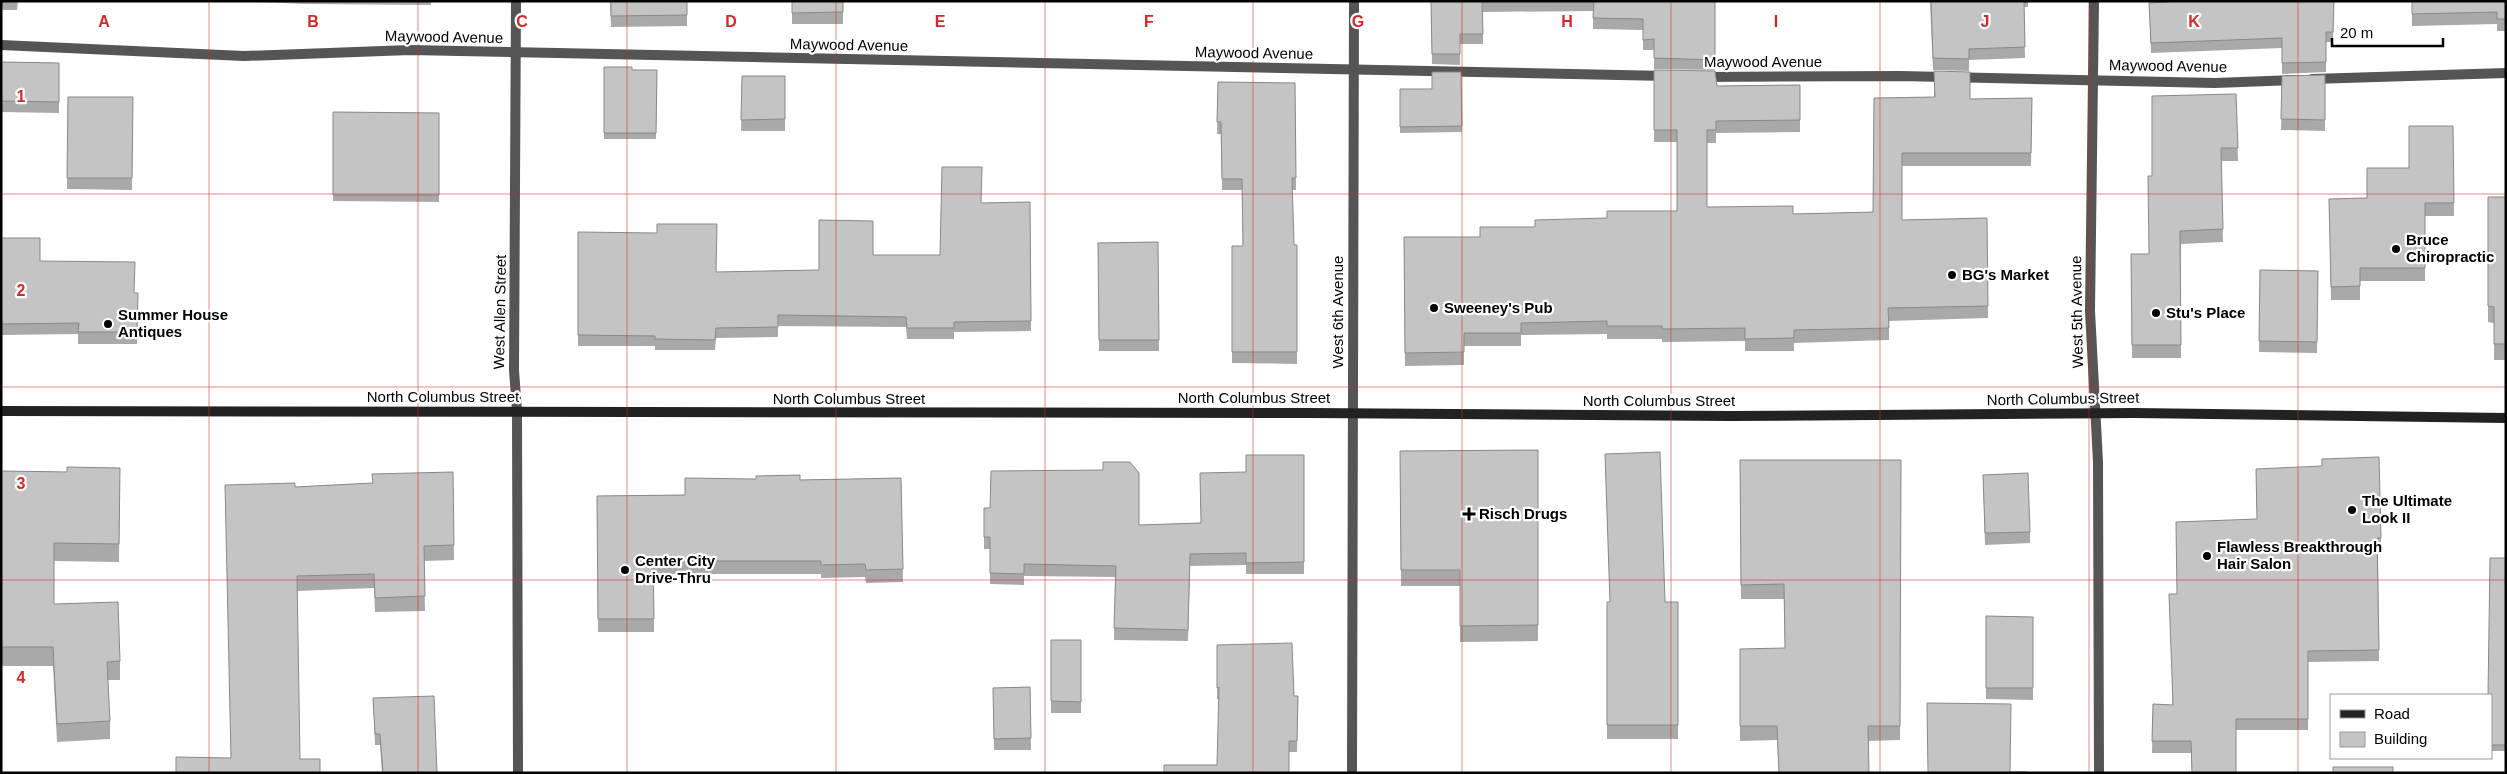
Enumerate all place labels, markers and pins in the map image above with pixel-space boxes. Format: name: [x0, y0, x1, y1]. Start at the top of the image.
place label: Bruce Chiropractic: [2406, 231, 2494, 265]
marker: Bruce Chiropractic: [2390, 243, 2402, 255]
place label: BG's Market: [1962, 266, 2049, 283]
marker: BG's Market: [1946, 269, 1958, 281]
place label: Sweeney's Pub: [1444, 299, 1553, 316]
marker: Sweeney's Pub: [1428, 302, 1440, 314]
place label: Stu's Place: [2166, 304, 2245, 321]
place label: Summer House Antiques: [118, 306, 228, 340]
marker: Stu's Place: [2150, 307, 2162, 319]
marker: Summer House Antiques: [102, 318, 114, 330]
place label: The Ultimate Look II: [2362, 492, 2452, 526]
marker: The Ultimate Look II: [2346, 504, 2358, 516]
place label: Risch Drugs: [1479, 505, 1567, 522]
marker: Risch Drugs: [1463, 508, 1475, 520]
place label: Flawless Breakthrough Hair Salon: [2217, 538, 2382, 572]
marker: Flawless Breakthrough Hair Salon: [2201, 550, 2213, 562]
place label: Center City Drive-Thru: [635, 552, 716, 586]
marker: Center City Drive-Thru: [619, 564, 631, 576]

